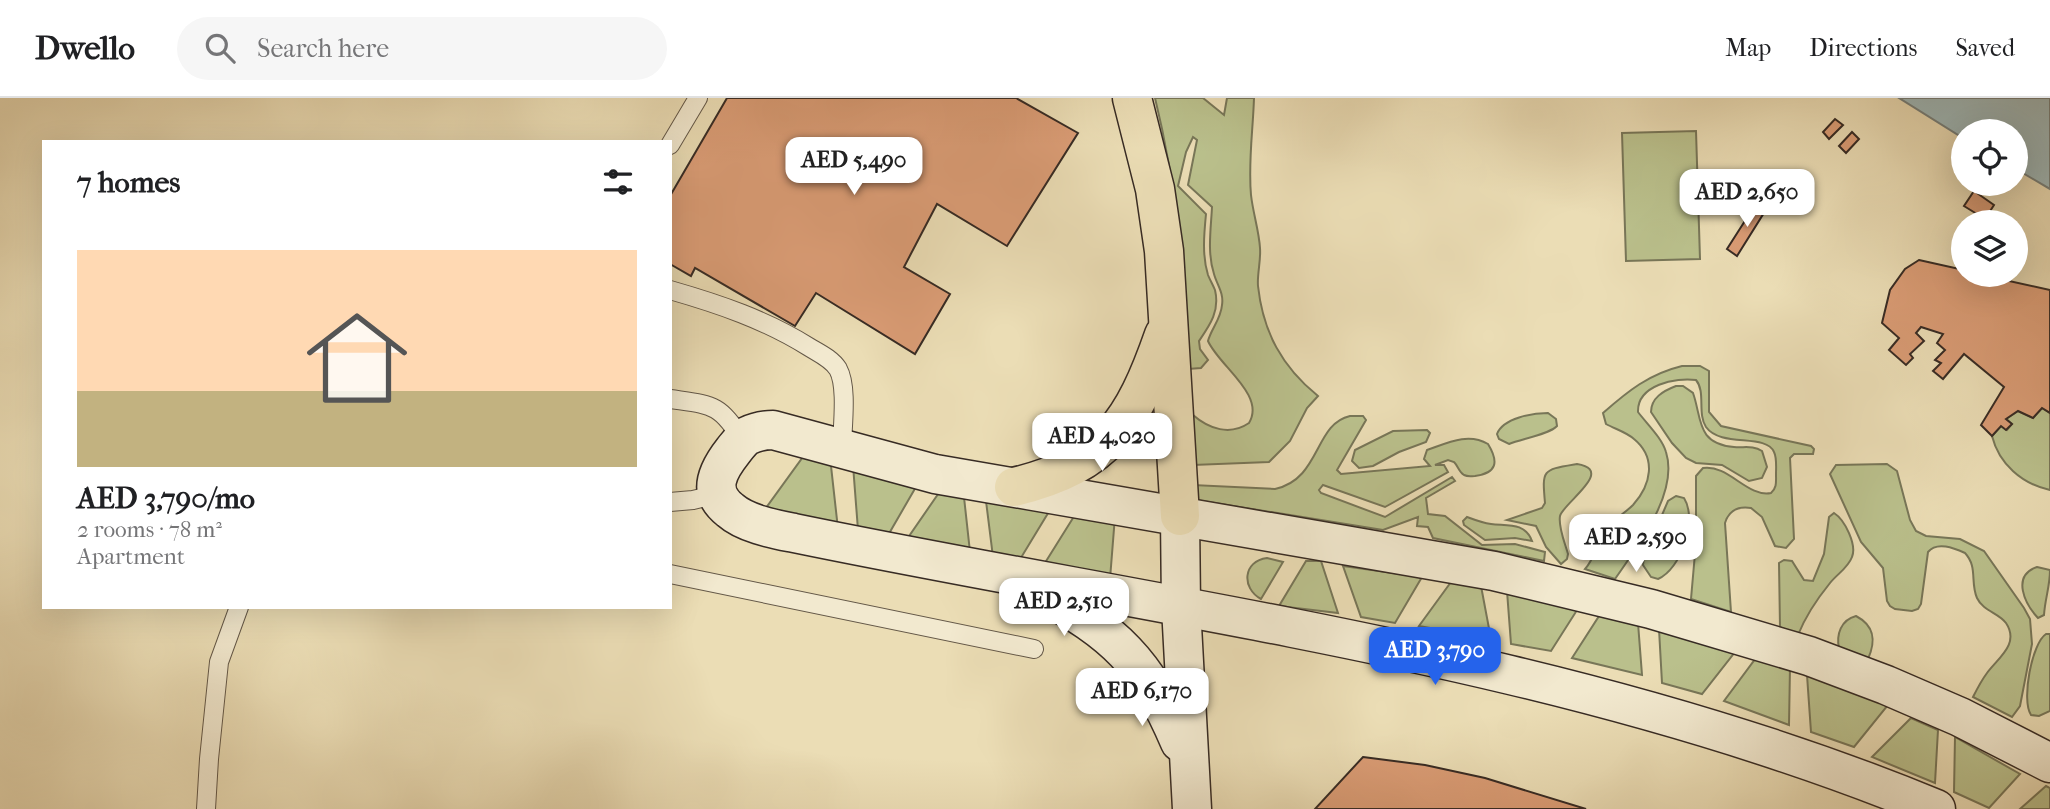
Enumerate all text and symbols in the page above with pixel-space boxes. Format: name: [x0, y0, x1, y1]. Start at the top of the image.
search box: [177, 17, 667, 80]
text: Dwello: [35, 29, 135, 68]
icon: search: [201, 29, 239, 67]
text: Search here: [257, 33, 389, 64]
text: Map: [1725, 34, 1771, 62]
text: Directions: [1809, 34, 1917, 62]
text: Saved: [1955, 34, 2015, 62]
map controls: [1951, 119, 2028, 287]
button: locate: [1951, 119, 2028, 196]
pin: AED 5,490: [774, 138, 934, 197]
text: AED 5,490: [801, 146, 907, 173]
icon: filters: [599, 163, 637, 201]
text: 7 homes: [77, 165, 180, 200]
pin: AED 2,650: [1667, 170, 1827, 229]
text: AED 2,650: [1696, 178, 1798, 205]
button: layers: [1951, 210, 2028, 287]
icon: home: [294, 295, 420, 421]
pin: AED 4,020: [1022, 414, 1182, 473]
text: AED 4,020: [1048, 422, 1156, 449]
text: AED 3,790/mo: [77, 481, 255, 516]
pin: AED 2,590: [1556, 514, 1716, 574]
text: 2 rooms · 78 m²: [77, 516, 222, 543]
text: AED 2,590: [1585, 523, 1687, 550]
text: Apartment: [77, 543, 185, 570]
pin: AED 2,510: [984, 578, 1144, 638]
text: AED 2,510: [1015, 587, 1113, 614]
pin: AED 3,790: [1355, 628, 1515, 687]
text: AED 3,790: [1385, 636, 1485, 663]
pin: AED 6,170: [1062, 668, 1222, 728]
text: AED 6,170: [1092, 677, 1192, 704]

